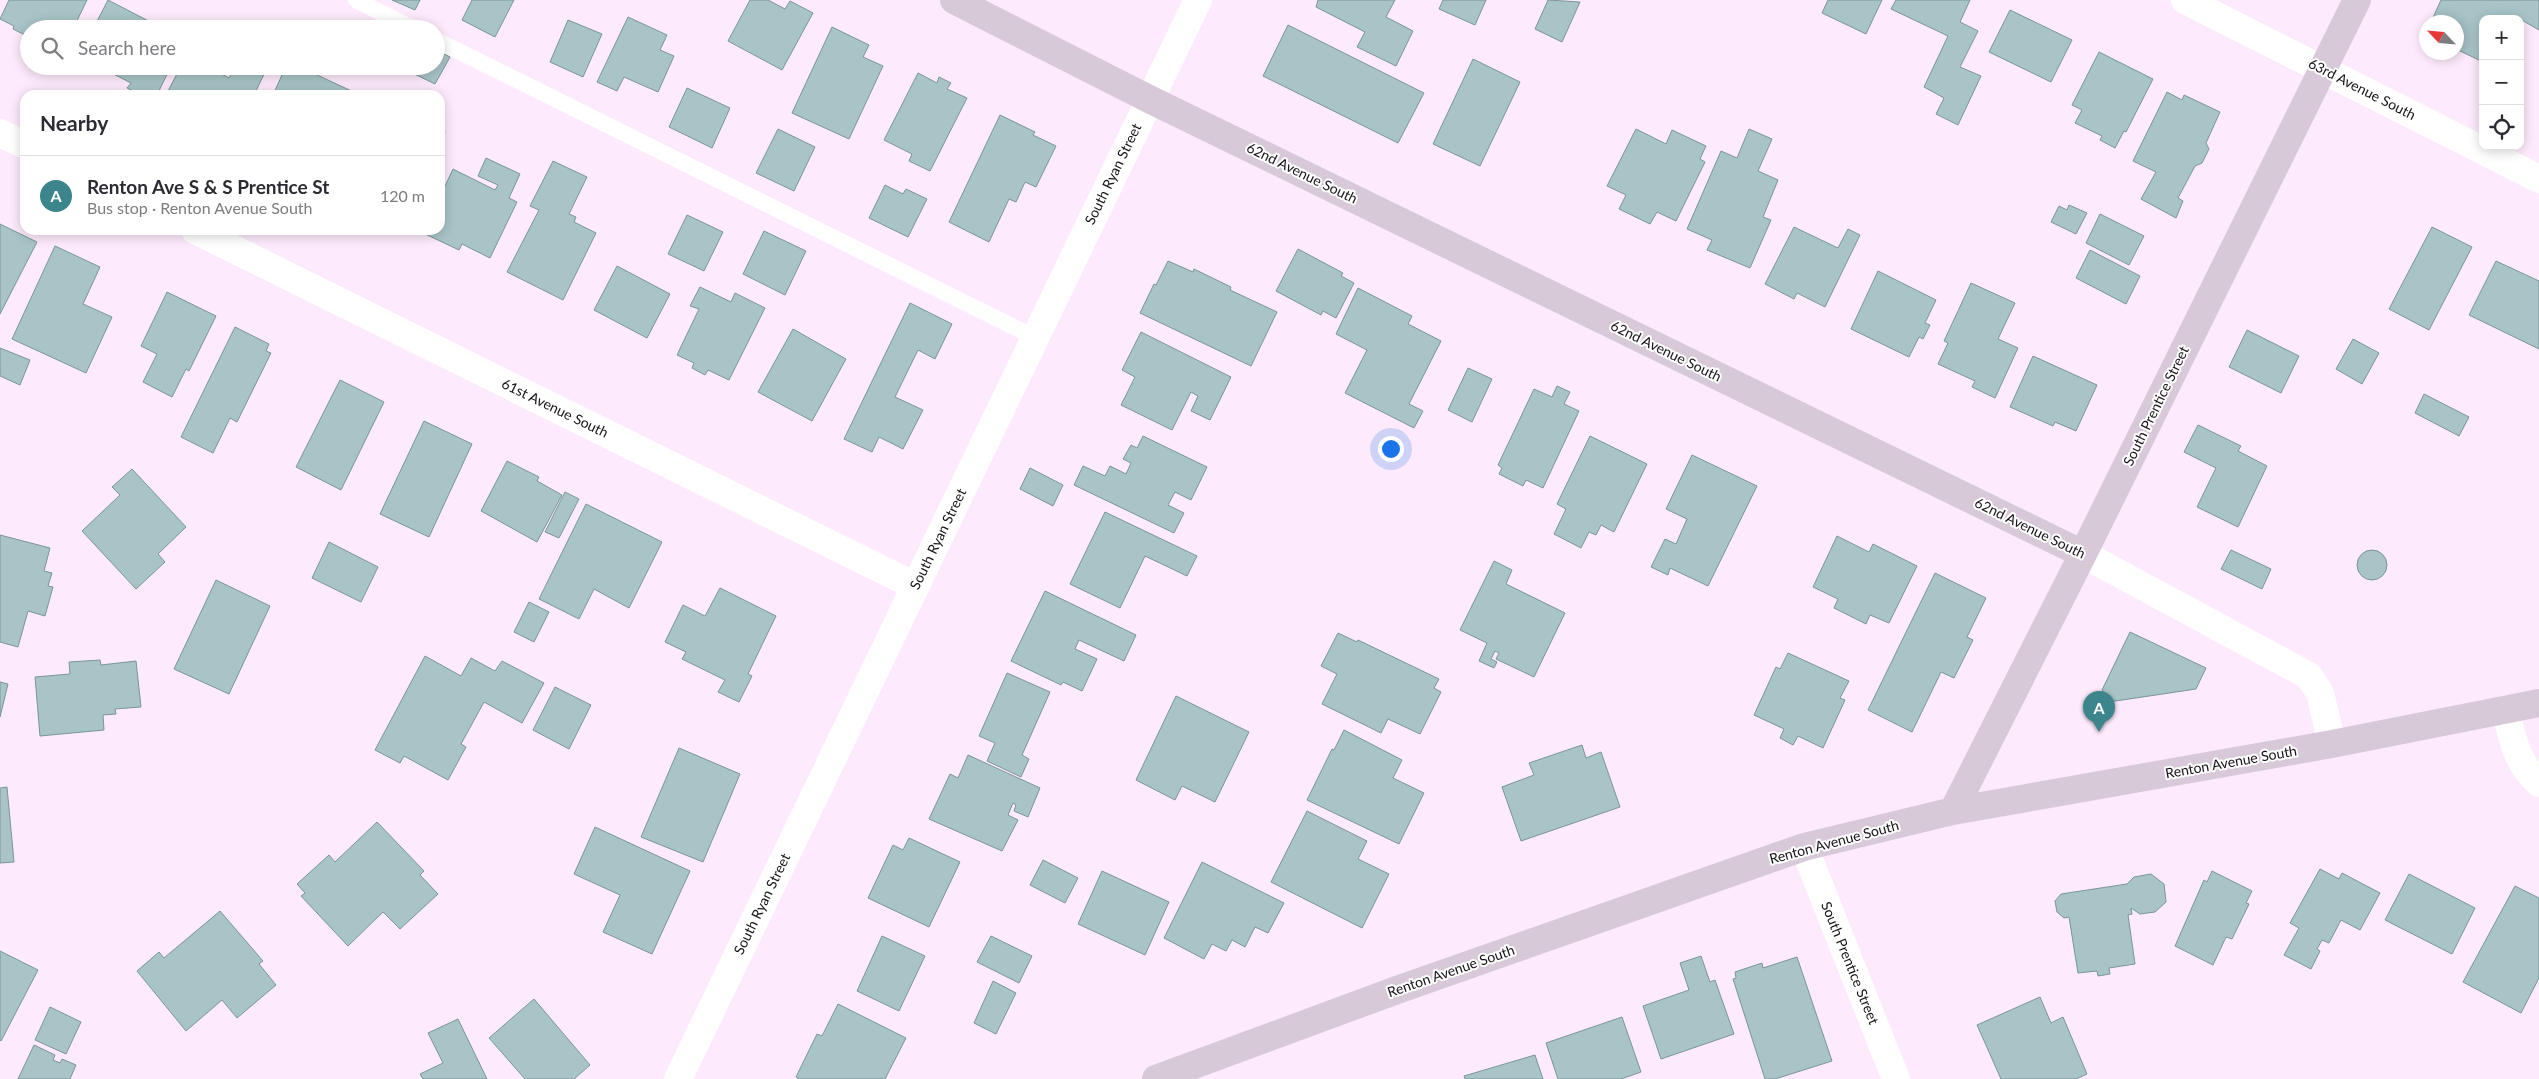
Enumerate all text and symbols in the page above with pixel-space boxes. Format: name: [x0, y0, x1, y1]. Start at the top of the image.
north arrow: [2419, 15, 2464, 60]
map controls: [2479, 15, 2524, 150]
button: +: [2479, 15, 2524, 60]
search box: [20, 20, 445, 75]
icon: search: [38, 34, 66, 62]
text: Search here: [78, 36, 176, 59]
street label: 63rd Avenue South: [2306, 54, 2419, 123]
button: −: [2479, 60, 2524, 105]
button: locate: [2479, 105, 2524, 150]
text: Nearby: [40, 110, 108, 135]
street label: South Ryan Street: [1081, 120, 1144, 227]
street label: 62nd Avenue South: [1244, 138, 1360, 207]
text: Renton Ave S & S Prentice St: [87, 175, 329, 198]
text: A: [50, 186, 62, 205]
text: 120 m: [380, 186, 425, 205]
text: Bus stop · Renton Avenue South: [87, 198, 313, 217]
street label: 62nd Avenue South: [1608, 316, 1724, 385]
street label: South Prentice Street: [2119, 343, 2192, 468]
street label: 61st Avenue South: [499, 374, 611, 441]
your location: [1378, 436, 1404, 462]
street label: South Ryan Street: [906, 485, 969, 592]
street label: 62nd Avenue South: [1972, 493, 2088, 562]
pin: A: [2083, 691, 2115, 732]
street label: Renton Avenue South: [2164, 742, 2298, 781]
street label: Renton Avenue South: [1767, 816, 1900, 867]
street label: South Ryan Street: [730, 850, 793, 957]
street label: South Prentice Street: [1818, 899, 1883, 1027]
street label: Renton Avenue South: [1385, 941, 1517, 1000]

